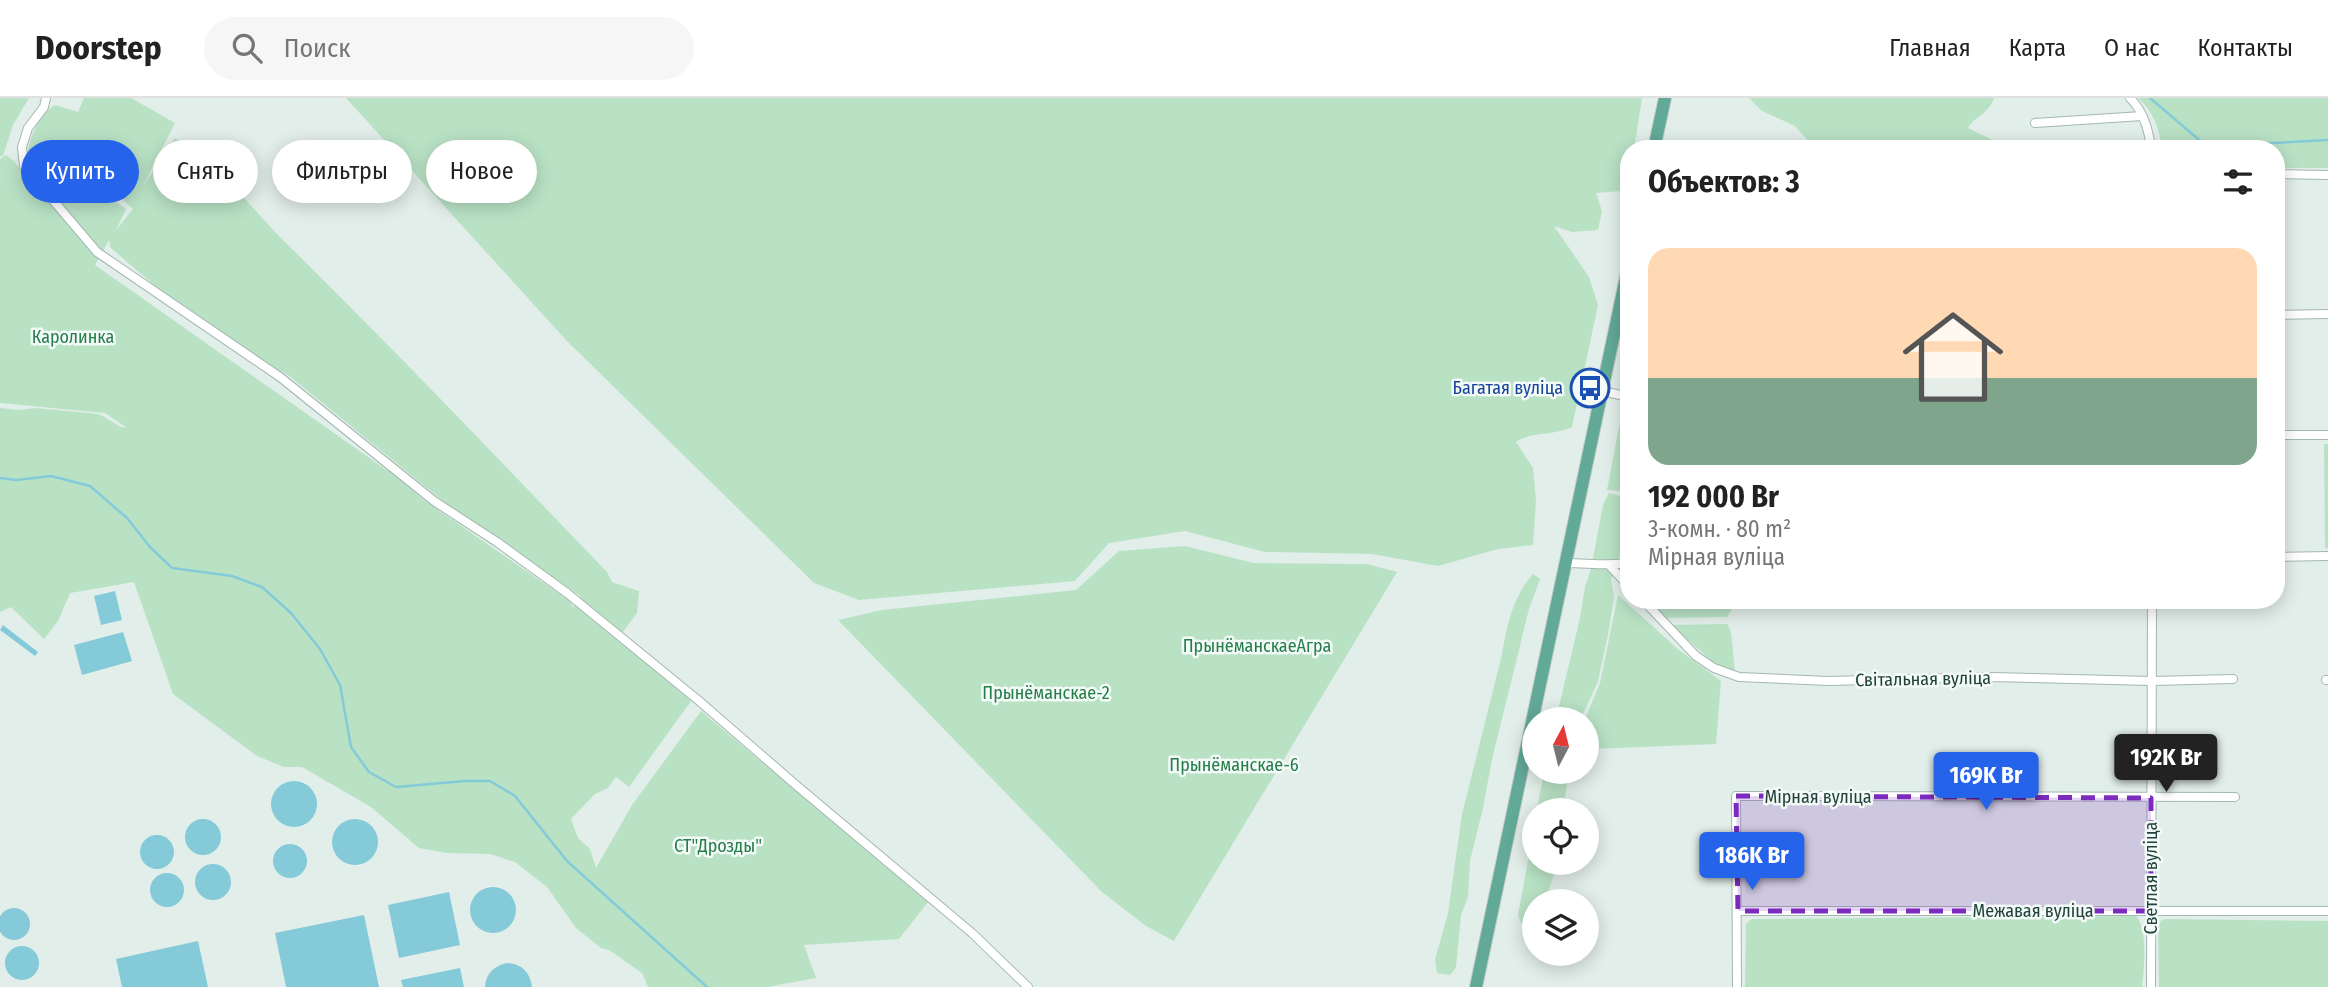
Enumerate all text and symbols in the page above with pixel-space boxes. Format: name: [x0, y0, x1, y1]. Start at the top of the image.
search box: [204, 17, 694, 80]
text: Doorstep: [35, 28, 162, 68]
icon: search: [228, 29, 266, 67]
text: Поиск: [284, 33, 350, 64]
text: Главная: [1889, 34, 1971, 62]
text: Карта: [2009, 34, 2066, 62]
text: О нас: [2104, 34, 2159, 62]
text: Контакты: [2197, 34, 2293, 62]
chip: Купить: [21, 140, 139, 203]
chip: Снять: [153, 140, 258, 203]
chip: Фильтры: [272, 140, 412, 203]
chip: Новое: [426, 140, 537, 203]
icon: filters: [2219, 163, 2257, 201]
text: Объектов: 3: [1648, 164, 1800, 200]
icon: home: [1890, 294, 2016, 420]
park label: Каролинка: [32, 326, 115, 348]
bus stop icon: Багатая вуліца: [1569, 367, 1611, 409]
place label: Багатая вуліца: [1453, 377, 1563, 399]
text: 192 000 Br: [1648, 479, 1779, 515]
text: 3-комн. · 80 m²: [1648, 515, 1791, 543]
text: Мірная вуліца: [1648, 543, 1785, 571]
park label: ПрынёманскаеАгра: [1183, 635, 1331, 657]
street label: Світальная вуліца: [1855, 667, 1991, 691]
park label: Прынёманскае-2: [982, 682, 1110, 704]
north arrow: [1522, 707, 1600, 784]
map controls: [1522, 707, 1599, 966]
pin: 192K Br: [2101, 734, 2231, 794]
text: 192K Br: [2130, 743, 2202, 771]
pin: 169K Br: [1921, 752, 2051, 812]
park label: Прынёманскае-6: [1169, 754, 1299, 776]
text: 169K Br: [1950, 761, 2022, 789]
street label: Мірная вуліца: [1764, 786, 1872, 808]
button: locate: [1522, 798, 1599, 875]
street label: Светлая вуліца: [2140, 821, 2162, 934]
pin: 186K Br: [1687, 832, 1817, 892]
park label: СТ"Дрозды": [674, 835, 762, 857]
text: 186K Br: [1715, 841, 1789, 869]
button: layers: [1522, 889, 1599, 966]
street label: Межавая вуліца: [1972, 900, 2094, 922]

